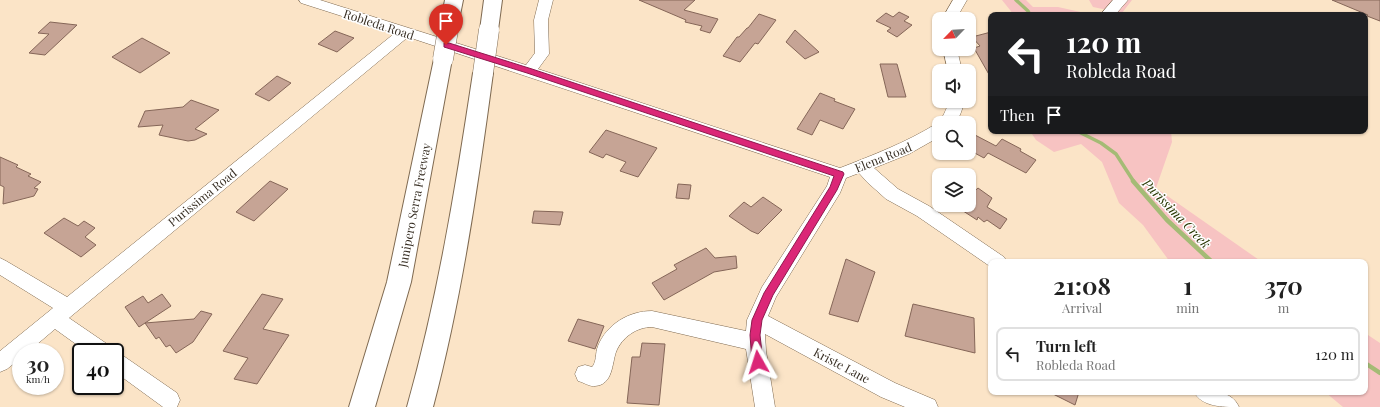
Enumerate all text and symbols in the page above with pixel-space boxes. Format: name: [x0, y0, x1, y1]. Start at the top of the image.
pin: [429, 4, 463, 45]
street label: Robleda Road: [342, 5, 416, 43]
icon: arrive: [435, 10, 457, 32]
north arrow: [932, 12, 976, 56]
map controls: [932, 12, 976, 212]
text: 120 m: [1066, 23, 1141, 60]
icon: left: [1000, 28, 1052, 80]
text: Robleda Road: [1066, 59, 1176, 83]
button: sound: [932, 64, 976, 108]
icon: arrive: [1043, 104, 1065, 126]
text: Then: [1000, 105, 1035, 125]
button: search: [932, 116, 976, 160]
street label: Elena Road: [852, 138, 914, 176]
street label: Junipero Serra Freeway: [394, 141, 434, 270]
street label: Purissima Road: [164, 164, 240, 230]
button: layers: [932, 168, 976, 212]
water label: Purissima Creek: [1139, 174, 1215, 252]
text: 21:08: [1053, 269, 1111, 301]
text: 1: [1183, 269, 1192, 301]
text: 370: [1265, 269, 1303, 301]
text: Arrival: [1062, 299, 1102, 316]
text: min: [1176, 299, 1199, 316]
text: m: [1278, 299, 1289, 316]
text: Turn left: [1036, 336, 1097, 356]
position arrow: [737, 341, 779, 383]
speed limit sign: 40: [72, 343, 124, 395]
street label: Kriste Lane: [811, 343, 873, 387]
icon: left: [1002, 343, 1024, 365]
text: 120 m: [1315, 344, 1354, 364]
text: 30: [27, 350, 49, 377]
text: Robleda Road: [1036, 356, 1116, 373]
text: km/h: [26, 372, 50, 386]

